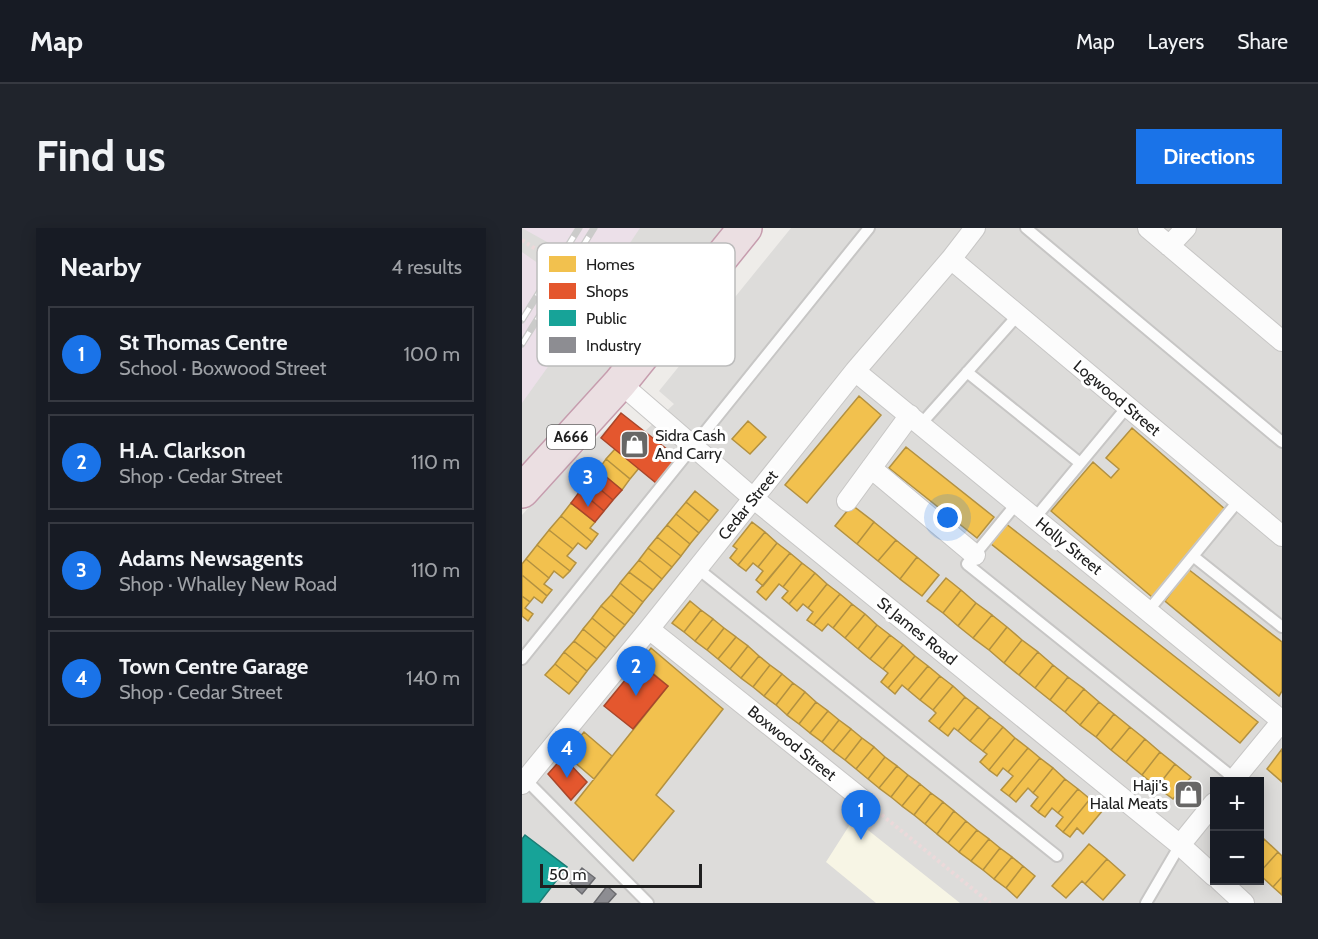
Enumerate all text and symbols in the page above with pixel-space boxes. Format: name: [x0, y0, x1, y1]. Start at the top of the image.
text: Map: [30, 24, 83, 58]
text: Map: [1076, 29, 1115, 54]
text: Layers: [1148, 29, 1204, 54]
text: Share: [1237, 29, 1288, 54]
button: Directions: [1136, 129, 1282, 184]
text: Find us: [36, 130, 165, 182]
legend: [537, 243, 735, 366]
text: Nearby: [60, 251, 141, 283]
text: 4 results: [391, 255, 462, 279]
text: Homes: [586, 255, 635, 274]
text: Shops: [586, 282, 629, 301]
text: Public: [586, 309, 627, 328]
text: St Thomas Centre: [119, 329, 288, 356]
text: Industry: [586, 336, 641, 355]
text: 1: [78, 342, 85, 366]
text: 100 m: [404, 342, 460, 366]
text: School · Boxwood Street: [119, 356, 327, 380]
street label: Logwood Street: [1070, 356, 1165, 440]
road number: A666: [547, 425, 595, 449]
place label: Sidra Cash And Carry: [655, 426, 726, 463]
shop icon: Sidra Cash And Carry: [618, 428, 650, 460]
text: H.A. Clarkson: [119, 437, 246, 464]
text: 2: [76, 450, 87, 474]
text: 110 m: [411, 450, 460, 474]
pin: 3: [568, 458, 608, 507]
text: Shop · Cedar Street: [119, 464, 283, 488]
street label: Cedar Street: [714, 466, 782, 544]
your location: [933, 503, 962, 532]
street label: Holly Street: [1032, 513, 1107, 579]
text: Adams Newsagents: [119, 545, 303, 572]
text: 3: [76, 558, 87, 582]
text: 110 m: [411, 558, 460, 582]
text: Shop · Whalley New Road: [119, 572, 337, 596]
street label: St James Road: [873, 593, 961, 669]
pin: 2: [616, 646, 656, 696]
text: Town Centre Garage: [119, 653, 308, 680]
text: 4: [75, 666, 88, 690]
text: 140 m: [406, 666, 460, 690]
text: Shop · Cedar Street: [119, 680, 283, 704]
street label: Boxwood Street: [744, 702, 841, 785]
pin: 4: [548, 728, 586, 778]
place label: Haji's Halal Meats: [1090, 776, 1168, 813]
map controls: [1210, 777, 1264, 885]
button: +: [1210, 777, 1264, 831]
shop icon: Haji's Halal Meats: [1173, 778, 1205, 810]
pin: 1: [842, 790, 880, 840]
button: −: [1210, 831, 1264, 885]
scale bar: [540, 861, 702, 888]
text: 50 m: [549, 865, 586, 884]

